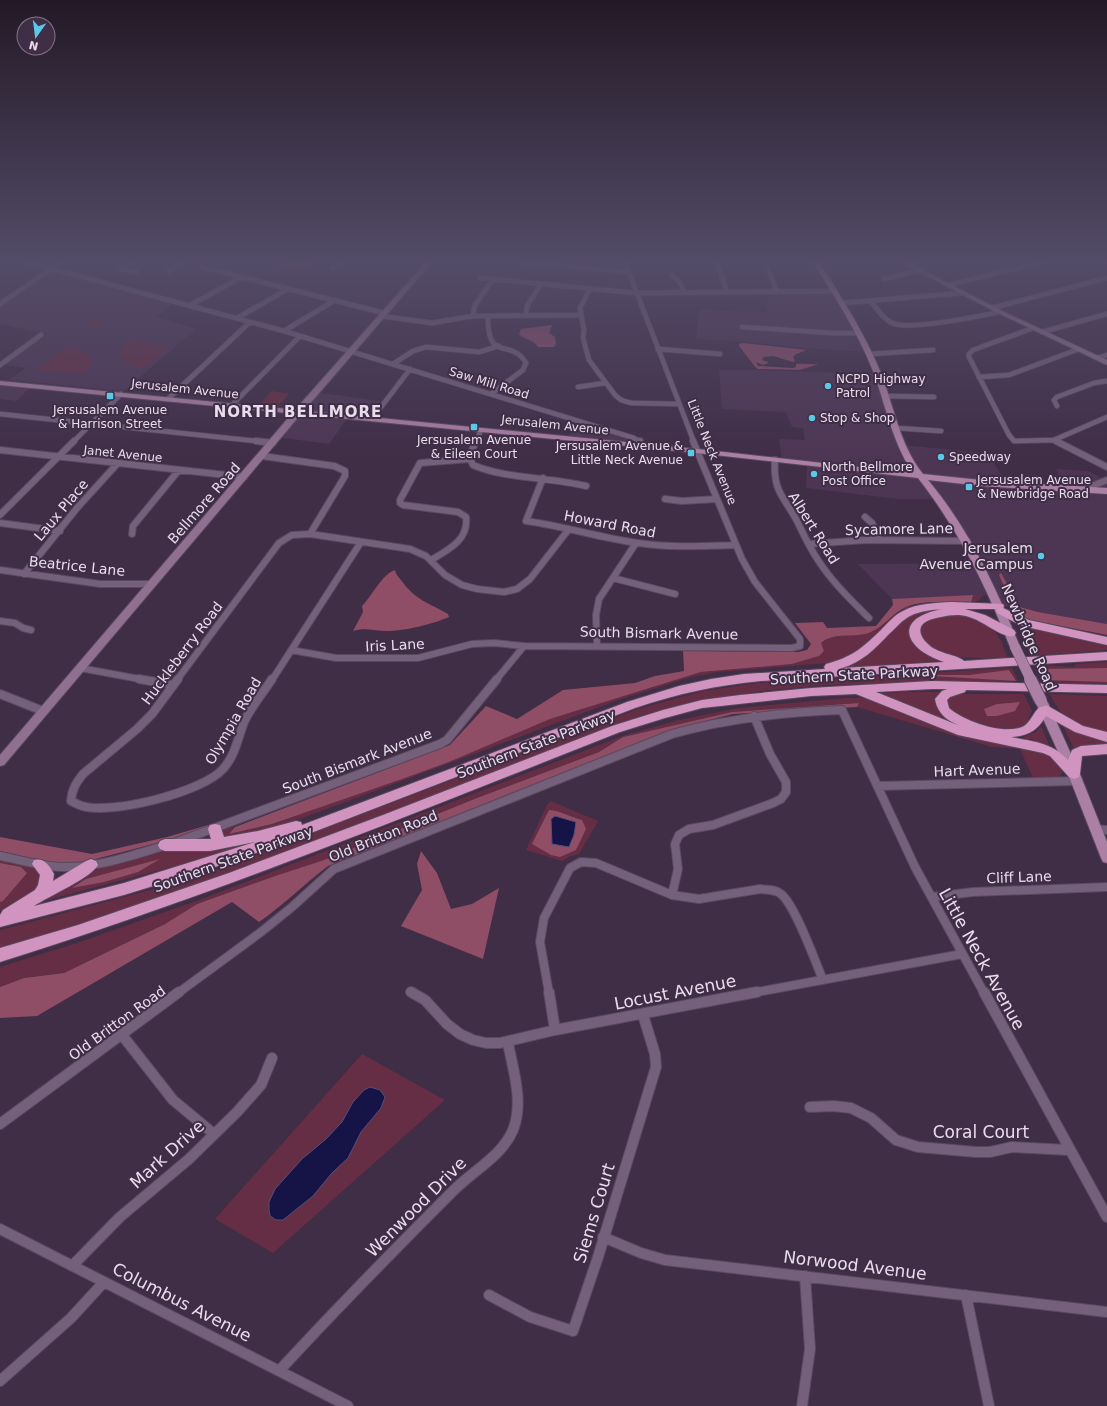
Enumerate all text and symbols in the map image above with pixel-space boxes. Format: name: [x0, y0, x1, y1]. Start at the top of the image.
north arrow: [16, 16, 56, 56]
text: N: [28, 38, 40, 53]
street label: Saw Mill Road: [447, 364, 531, 402]
place label: NCPD Highway Patrol: [836, 372, 926, 400]
street label: Jerusalem Avenue: [130, 376, 239, 402]
marker: NCPD Highway Patrol: [823, 381, 833, 391]
marker: Jersusalem Avenue & Harrison Street: [105, 391, 115, 401]
street label: Little Neck Avenue: [684, 397, 740, 507]
place label: Jersusalem Avenue & Harrison Street: [52, 403, 167, 431]
district label: NORTH BELLMORE: [214, 403, 382, 421]
place label: Stop & Shop: [820, 411, 894, 425]
street label: Jerusalem Avenue: [500, 412, 609, 438]
marker: Stop & Shop: [807, 413, 817, 423]
marker: Jersusalem Avenue & Eileen Court: [469, 422, 479, 432]
place label: Jersusalem Avenue & Eileen Court: [416, 433, 531, 461]
place label: Jersusalem Avenue & Little Neck Avenue: [555, 439, 683, 467]
street label: Janet Avenue: [82, 443, 163, 465]
marker: Jersusalem Avenue & Little Neck Avenue: [686, 448, 696, 458]
place label: Speedway: [949, 450, 1011, 464]
marker: Speedway: [936, 452, 946, 462]
street label: Bellmore Road: [165, 459, 243, 547]
place label: North Bellmore Post Office: [822, 460, 913, 488]
marker: North Bellmore Post Office: [809, 469, 819, 479]
place label: Jersusalem Avenue & Newbridge Road: [976, 473, 1091, 501]
street label: Laux Place: [31, 476, 91, 544]
marker: Jersusalem Avenue & Newbridge Road: [964, 482, 974, 492]
street label: Albert Road: [786, 489, 842, 567]
street label: Howard Road: [563, 507, 657, 541]
street label: Sycamore Lane: [845, 520, 953, 538]
place label: Jerusalem Avenue Campus: [919, 540, 1033, 572]
marker: Jerusalem Avenue Campus: [1036, 551, 1046, 561]
street label: Beatrice Lane: [28, 553, 126, 579]
street label: Newbridge Road: [998, 581, 1060, 693]
street label: Huckleberry Road: [138, 599, 226, 707]
street label: South Bismark Avenue: [580, 624, 738, 642]
street label: Iris Lane: [365, 635, 425, 655]
street label: Southern State Parkway: [770, 663, 938, 687]
street label: Olympia Road: [202, 675, 264, 767]
street label: Southern State Parkway: [455, 706, 617, 782]
street label: South Bismark Avenue: [280, 725, 434, 797]
street label: Hart Avenue: [933, 760, 1021, 780]
street label: Old Britton Road: [326, 807, 440, 865]
street label: Southern State Parkway: [151, 823, 315, 895]
street label: Cliff Lane: [986, 868, 1052, 886]
street label: Little Neck Avenue: [935, 885, 1029, 1033]
street label: Locust Avenue: [612, 970, 738, 1014]
street label: Old Britton Road: [66, 983, 168, 1063]
street label: Mark Drive: [126, 1116, 208, 1192]
street label: Coral Court: [933, 1122, 1030, 1142]
street label: Wenwood Drive: [362, 1153, 470, 1261]
street label: Siems Court: [569, 1160, 619, 1265]
street label: Norwood Avenue: [782, 1246, 928, 1284]
street label: Columbus Avenue: [109, 1258, 255, 1346]

